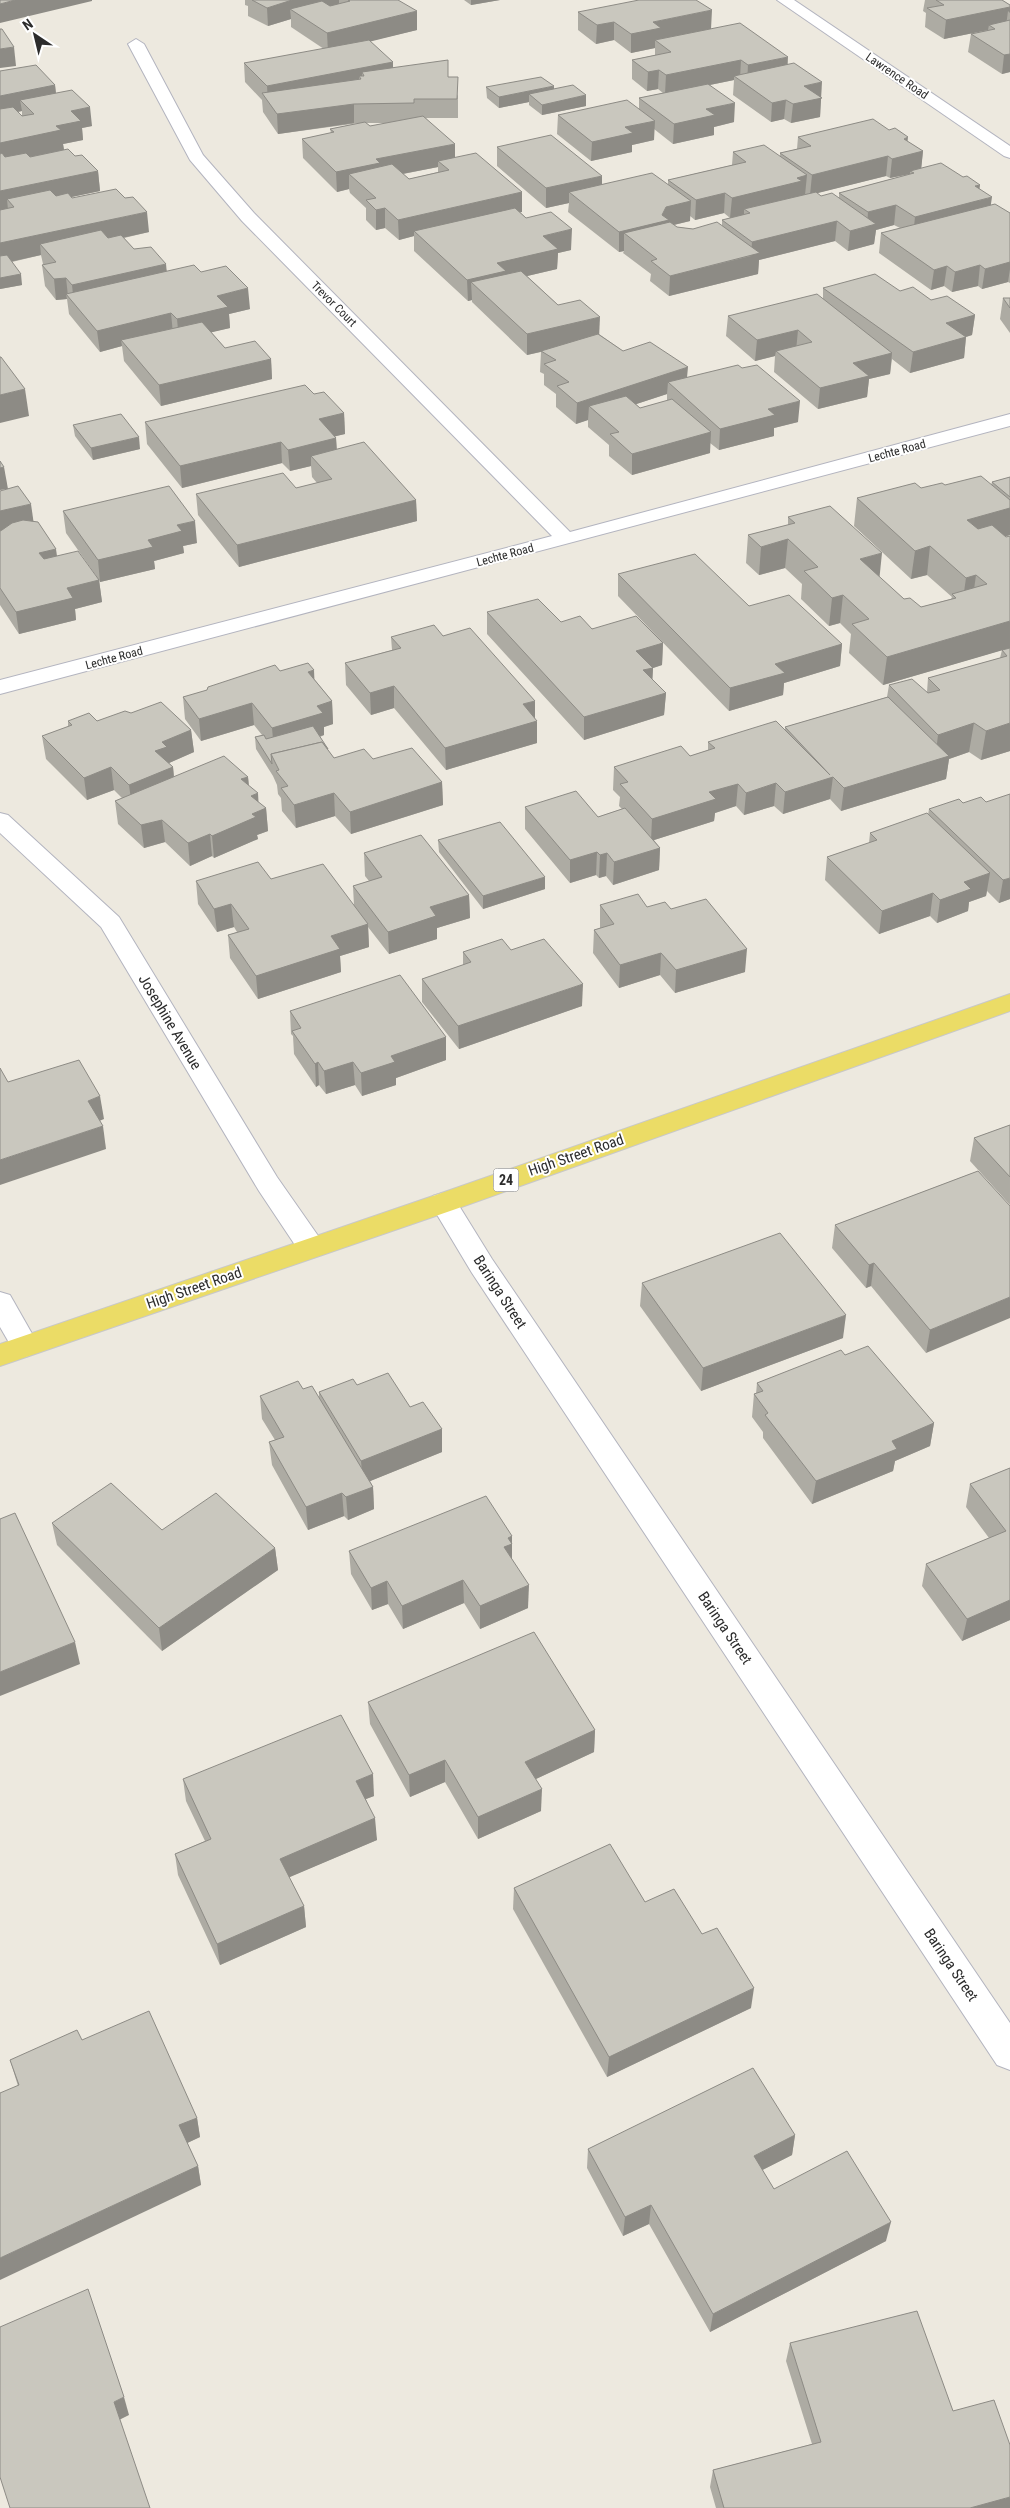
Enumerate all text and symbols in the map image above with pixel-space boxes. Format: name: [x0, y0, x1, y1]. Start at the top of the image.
north arrow: [10, 10, 60, 60]
text: N: [19, 15, 36, 33]
street label: Lawrence Road: [863, 50, 931, 102]
street label: Trevor Court: [308, 278, 360, 330]
street label: Lechte Road: [867, 437, 927, 465]
street label: Lechte Road: [475, 541, 535, 569]
street label: Lechte Road: [84, 644, 144, 672]
street label: Josephine Avenue: [135, 971, 205, 1073]
street label: High Street Road: [526, 1130, 626, 1180]
road number: 24: [494, 1168, 518, 1192]
street label: Baringa Street: [470, 1252, 530, 1332]
street label: High Street Road: [144, 1263, 244, 1313]
street label: Baringa Street: [694, 1588, 756, 1668]
street label: Baringa Street: [920, 1925, 982, 2005]

